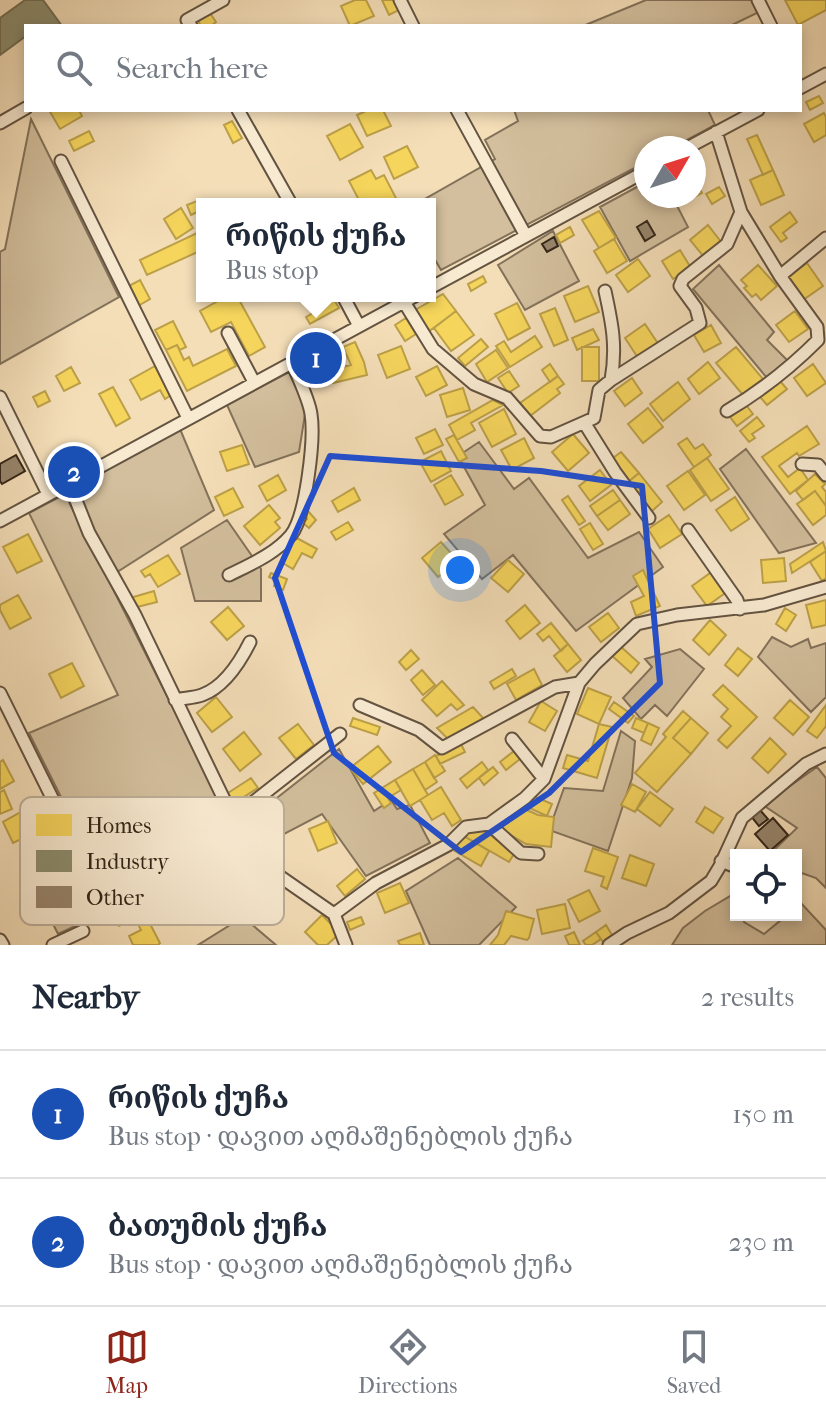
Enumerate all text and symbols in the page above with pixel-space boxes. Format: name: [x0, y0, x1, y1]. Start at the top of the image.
search box: [24, 24, 802, 112]
icon: search: [52, 46, 96, 90]
text: Search here: [116, 51, 268, 86]
north arrow: [634, 136, 706, 208]
popup: [196, 198, 436, 302]
text: რიწის ქუჩა: [226, 219, 406, 254]
text: Bus stop: [226, 255, 319, 286]
pin: 1: [290, 328, 342, 388]
pin: 2: [48, 442, 100, 502]
your location: [440, 550, 480, 590]
legend: [20, 797, 284, 925]
text: Homes: [86, 813, 151, 839]
text: Industry: [86, 849, 170, 875]
map controls: [730, 849, 802, 921]
button: locate: [730, 849, 802, 921]
text: Other: [86, 885, 144, 911]
text: Nearby: [32, 977, 139, 1017]
text: 2 results: [701, 982, 794, 1013]
text: რიწის ქუჩა: [108, 1081, 289, 1116]
text: 1: [53, 1099, 63, 1130]
text: 150 m: [732, 1099, 794, 1130]
text: Bus stop · დავით აღმაშენებლის ქუჩა: [108, 1121, 573, 1152]
text: ბათუმის ქუჩა: [108, 1209, 327, 1244]
text: 2: [51, 1227, 65, 1258]
text: 230 m: [728, 1227, 794, 1258]
text: Bus stop · დავით აღმაშენებლის ქუჩა: [108, 1249, 573, 1280]
tab: Map: [105, 1325, 149, 1399]
tab: Directions: [358, 1325, 457, 1399]
tab: Saved: [667, 1325, 721, 1399]

